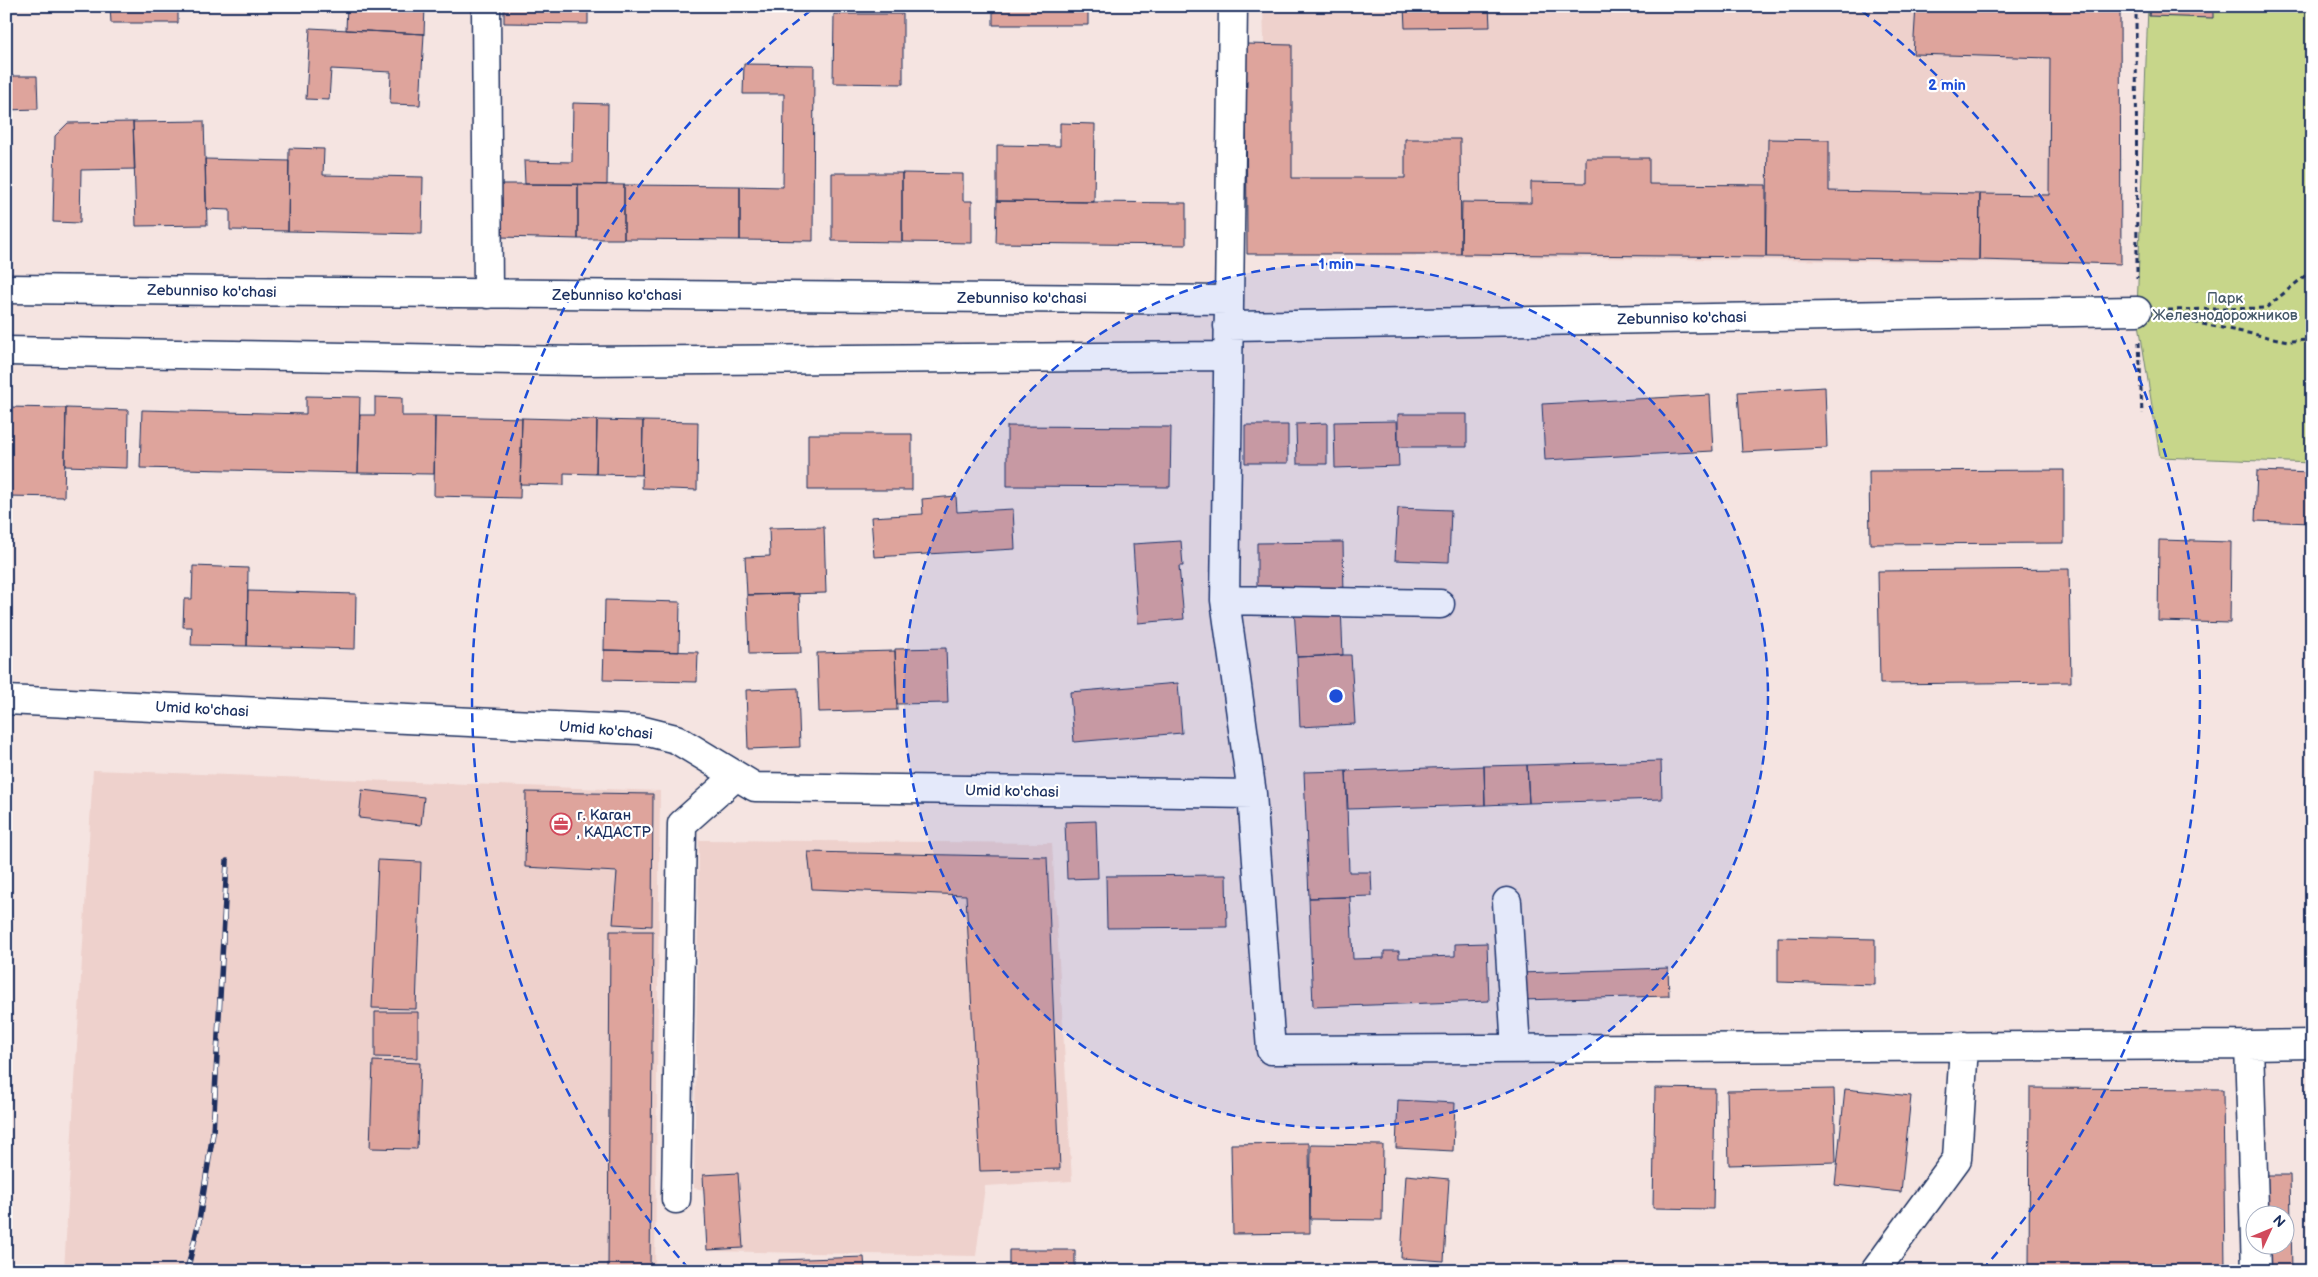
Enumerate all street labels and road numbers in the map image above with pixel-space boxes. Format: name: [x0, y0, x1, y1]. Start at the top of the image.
street label: Zebunniso ko'chasi: [146, 281, 277, 302]
street label: Zebunniso ko'chasi: [551, 286, 682, 305]
street label: Zebunniso ko'chasi: [956, 289, 1087, 308]
street label: Zebunniso ko'chasi: [1616, 308, 1747, 329]
street label: Umid ko'chasi: [155, 698, 249, 721]
street label: Umid ko'chasi: [558, 717, 653, 744]
street label: Umid ko'chasi: [965, 781, 1059, 802]

